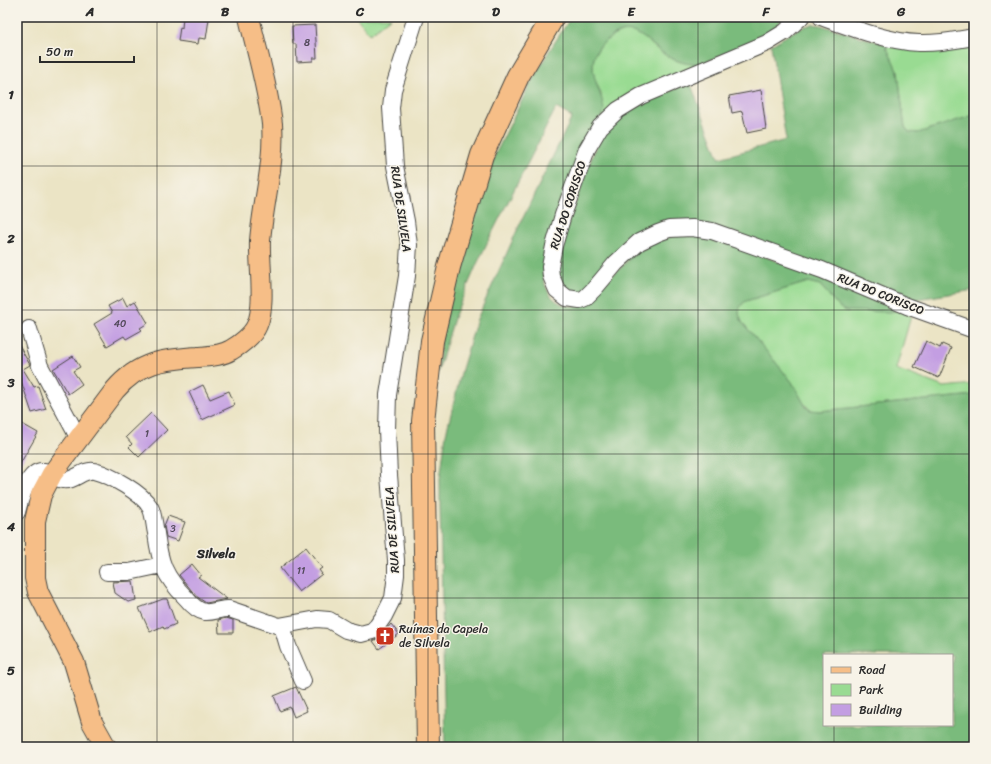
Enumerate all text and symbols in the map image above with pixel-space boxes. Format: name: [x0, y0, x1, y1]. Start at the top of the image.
text: A: [85, 0, 94, 23]
text: B: [221, 0, 230, 23]
text: C: [355, 0, 365, 23]
text: D: [492, 0, 500, 23]
text: E: [627, 0, 636, 23]
text: F: [761, 0, 770, 23]
text: G: [896, 0, 906, 23]
house number: 8: [304, 34, 310, 52]
scale bar: [40, 38, 134, 64]
text: 50 m: [46, 41, 73, 63]
text: 1: [8, 83, 14, 106]
street label: RUA DO CORISCO: [543, 158, 593, 252]
street label: RUA DE SILVELA: [384, 165, 418, 253]
text: 2: [6, 227, 15, 250]
street label: RUA DO CORISCO: [834, 267, 928, 322]
house number: 40: [114, 315, 126, 333]
text: 3: [6, 371, 15, 394]
house number: 1: [145, 425, 149, 443]
street label: RUA DE SILVELA: [378, 486, 406, 574]
text: 4: [6, 515, 16, 538]
house number: 3: [170, 520, 176, 538]
district label: Silvela: [196, 542, 236, 565]
house number: 11: [297, 562, 305, 580]
place label: Ruínas da Capela de Silvela: [399, 618, 488, 654]
church icon: Ruínas da Capela de Silvela: [374, 625, 396, 647]
legend: [823, 654, 953, 726]
text: 5: [7, 659, 15, 682]
text: Road: [859, 659, 886, 681]
text: Park: [859, 679, 884, 701]
text: Building: [859, 699, 902, 721]

